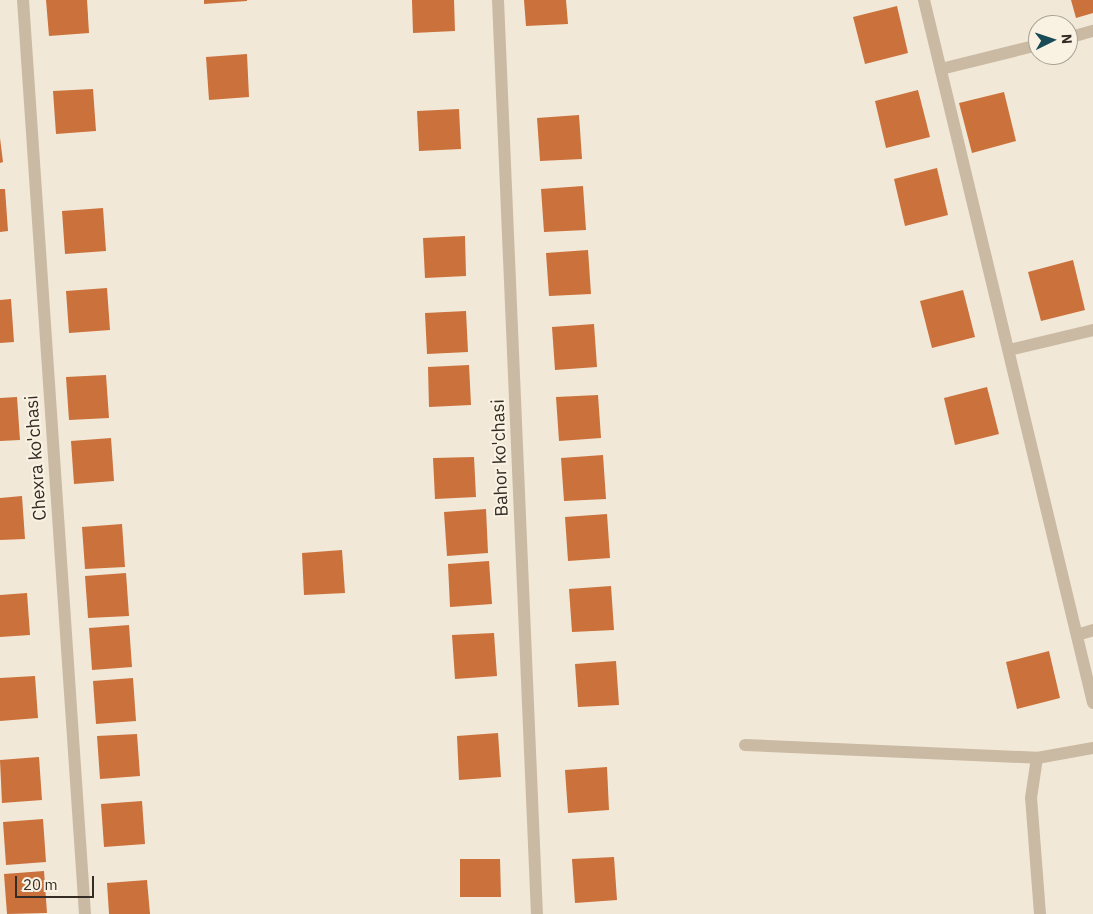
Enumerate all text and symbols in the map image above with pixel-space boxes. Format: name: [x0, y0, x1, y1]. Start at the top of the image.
north arrow: [1028, 15, 1078, 65]
text: N: [1058, 33, 1076, 45]
street label: Chexra ko'chasi: [21, 395, 51, 521]
street label: Bahor ko'chasi: [487, 399, 513, 517]
scale bar: [18, 866, 96, 898]
text: 20 m: [23, 875, 58, 894]

